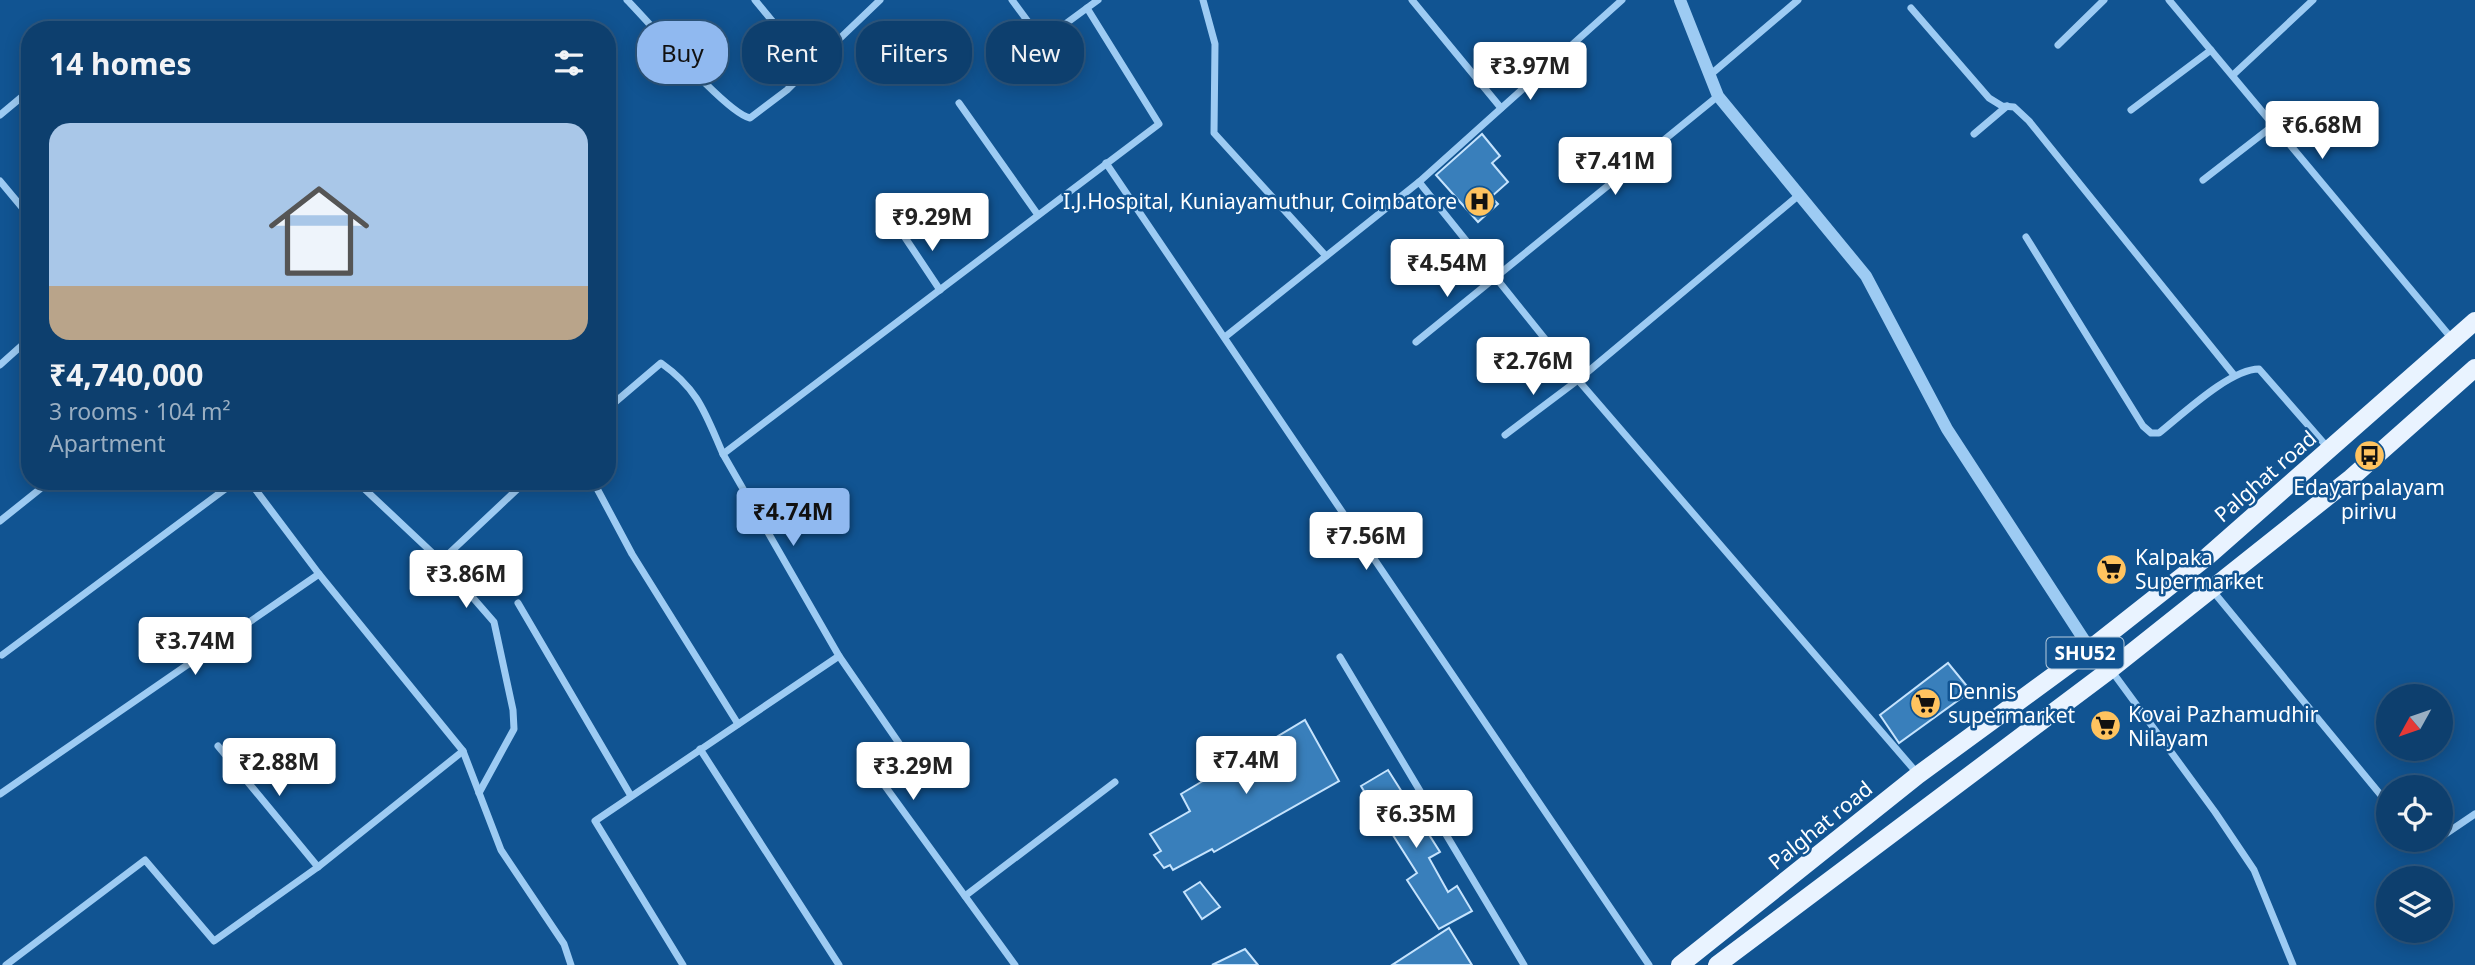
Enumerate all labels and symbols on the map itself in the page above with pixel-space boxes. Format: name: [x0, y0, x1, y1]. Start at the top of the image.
pin: ₹3.97M: [1473, 42, 1587, 102]
pin: ₹6.68M: [2265, 102, 2379, 161]
pin: ₹7.41M: [1558, 138, 1672, 197]
hospital icon: I.J.Hospital, Kuniayamuthur, Coimbatore: [1463, 184, 1497, 218]
place label: I.J.Hospital, Kuniayamuthur, Coimbatore: [1063, 187, 1457, 215]
pin: ₹9.29M: [875, 194, 989, 253]
pin: ₹4.54M: [1390, 240, 1504, 299]
pin: ₹2.76M: [1476, 338, 1590, 397]
street label: Palghat road: [2208, 424, 2322, 528]
bus stop icon: Edayarpalayam pirivu: [2352, 438, 2386, 472]
place label: Edayarpalayam pirivu: [2293, 473, 2445, 525]
pin: ₹4.74M: [736, 489, 850, 548]
pin: ₹7.56M: [1309, 512, 1423, 572]
place label: Kalpaka Supermarket: [2135, 543, 2264, 595]
pin: ₹3.86M: [409, 550, 523, 610]
supermarket icon: Kalpaka Supermarket: [2095, 552, 2129, 586]
pin: ₹3.74M: [138, 618, 252, 677]
road number: SHU52: [2046, 638, 2124, 668]
place label: Dennis supermarket: [1948, 677, 2076, 729]
north arrow: [2376, 684, 2454, 761]
supermarket icon: Dennis supermarket: [1908, 686, 1942, 720]
place label: Kovai Pazhamudhir Nilayam: [2128, 700, 2319, 752]
supermarket icon: Kovai Pazhamudhir Nilayam: [2088, 709, 2122, 743]
pin: ₹7.4M: [1197, 736, 1295, 796]
pin: ₹2.88M: [222, 738, 336, 798]
pin: ₹3.29M: [856, 742, 970, 802]
street label: Palghat road: [1762, 774, 1878, 876]
pin: ₹6.35M: [1359, 790, 1473, 850]

